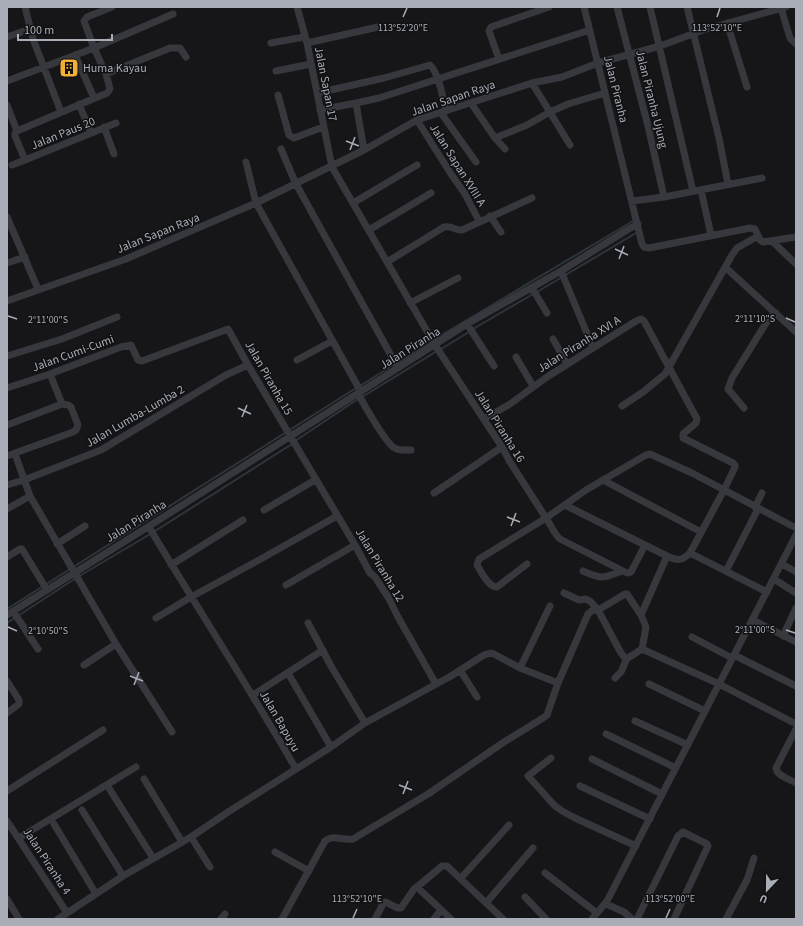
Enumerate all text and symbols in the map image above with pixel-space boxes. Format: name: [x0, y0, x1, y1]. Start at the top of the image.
scale bar: [18, 16, 112, 42]
text: 113°52'20"E: [378, 21, 428, 35]
text: 113°52'10"E: [692, 21, 742, 35]
text: 100 m: [24, 22, 54, 39]
street label: Jalan Sapan 17: [310, 45, 341, 123]
street label: Jalan Piranha Ujung: [631, 48, 672, 150]
street label: Jalan Piranha: [599, 54, 632, 125]
building icon: Huma Kayau: [58, 57, 80, 79]
place label: Huma Kayau: [83, 60, 147, 77]
street label: Jalan Sapan Raya: [409, 76, 498, 121]
street label: Jalan Paus 20: [28, 113, 98, 154]
street label: Jalan Sapan XVIII A: [425, 121, 490, 210]
street label: Jalan Sapan Raya: [114, 209, 202, 258]
street label: Jalan Piranha XVI A: [534, 312, 625, 377]
text: 2°11'10"S: [735, 312, 775, 326]
text: 2°11'00"S: [28, 313, 68, 327]
street label: Jalan Piranha: [377, 323, 444, 374]
street label: Jalan Cumi-Cumi: [30, 331, 116, 376]
street label: Jalan Piranha 15: [240, 338, 297, 418]
street label: Jalan Lumba-Lumba 2: [83, 381, 188, 452]
street label: Jalan Piranha 16: [470, 387, 529, 466]
street label: Jalan Piranha: [103, 496, 170, 547]
street label: Jalan Piranha 12: [351, 525, 408, 605]
text: 2°11'00"S: [735, 623, 775, 637]
text: 2°10'50"S: [28, 624, 68, 638]
street label: Jalan Bapuyu: [255, 687, 304, 755]
street label: Jalan Piranha 4: [18, 824, 75, 898]
north arrow: [747, 870, 787, 910]
text: U: [757, 890, 770, 907]
text: 113°52'10"E: [332, 892, 382, 906]
text: 113°52'00"E: [645, 892, 695, 906]

